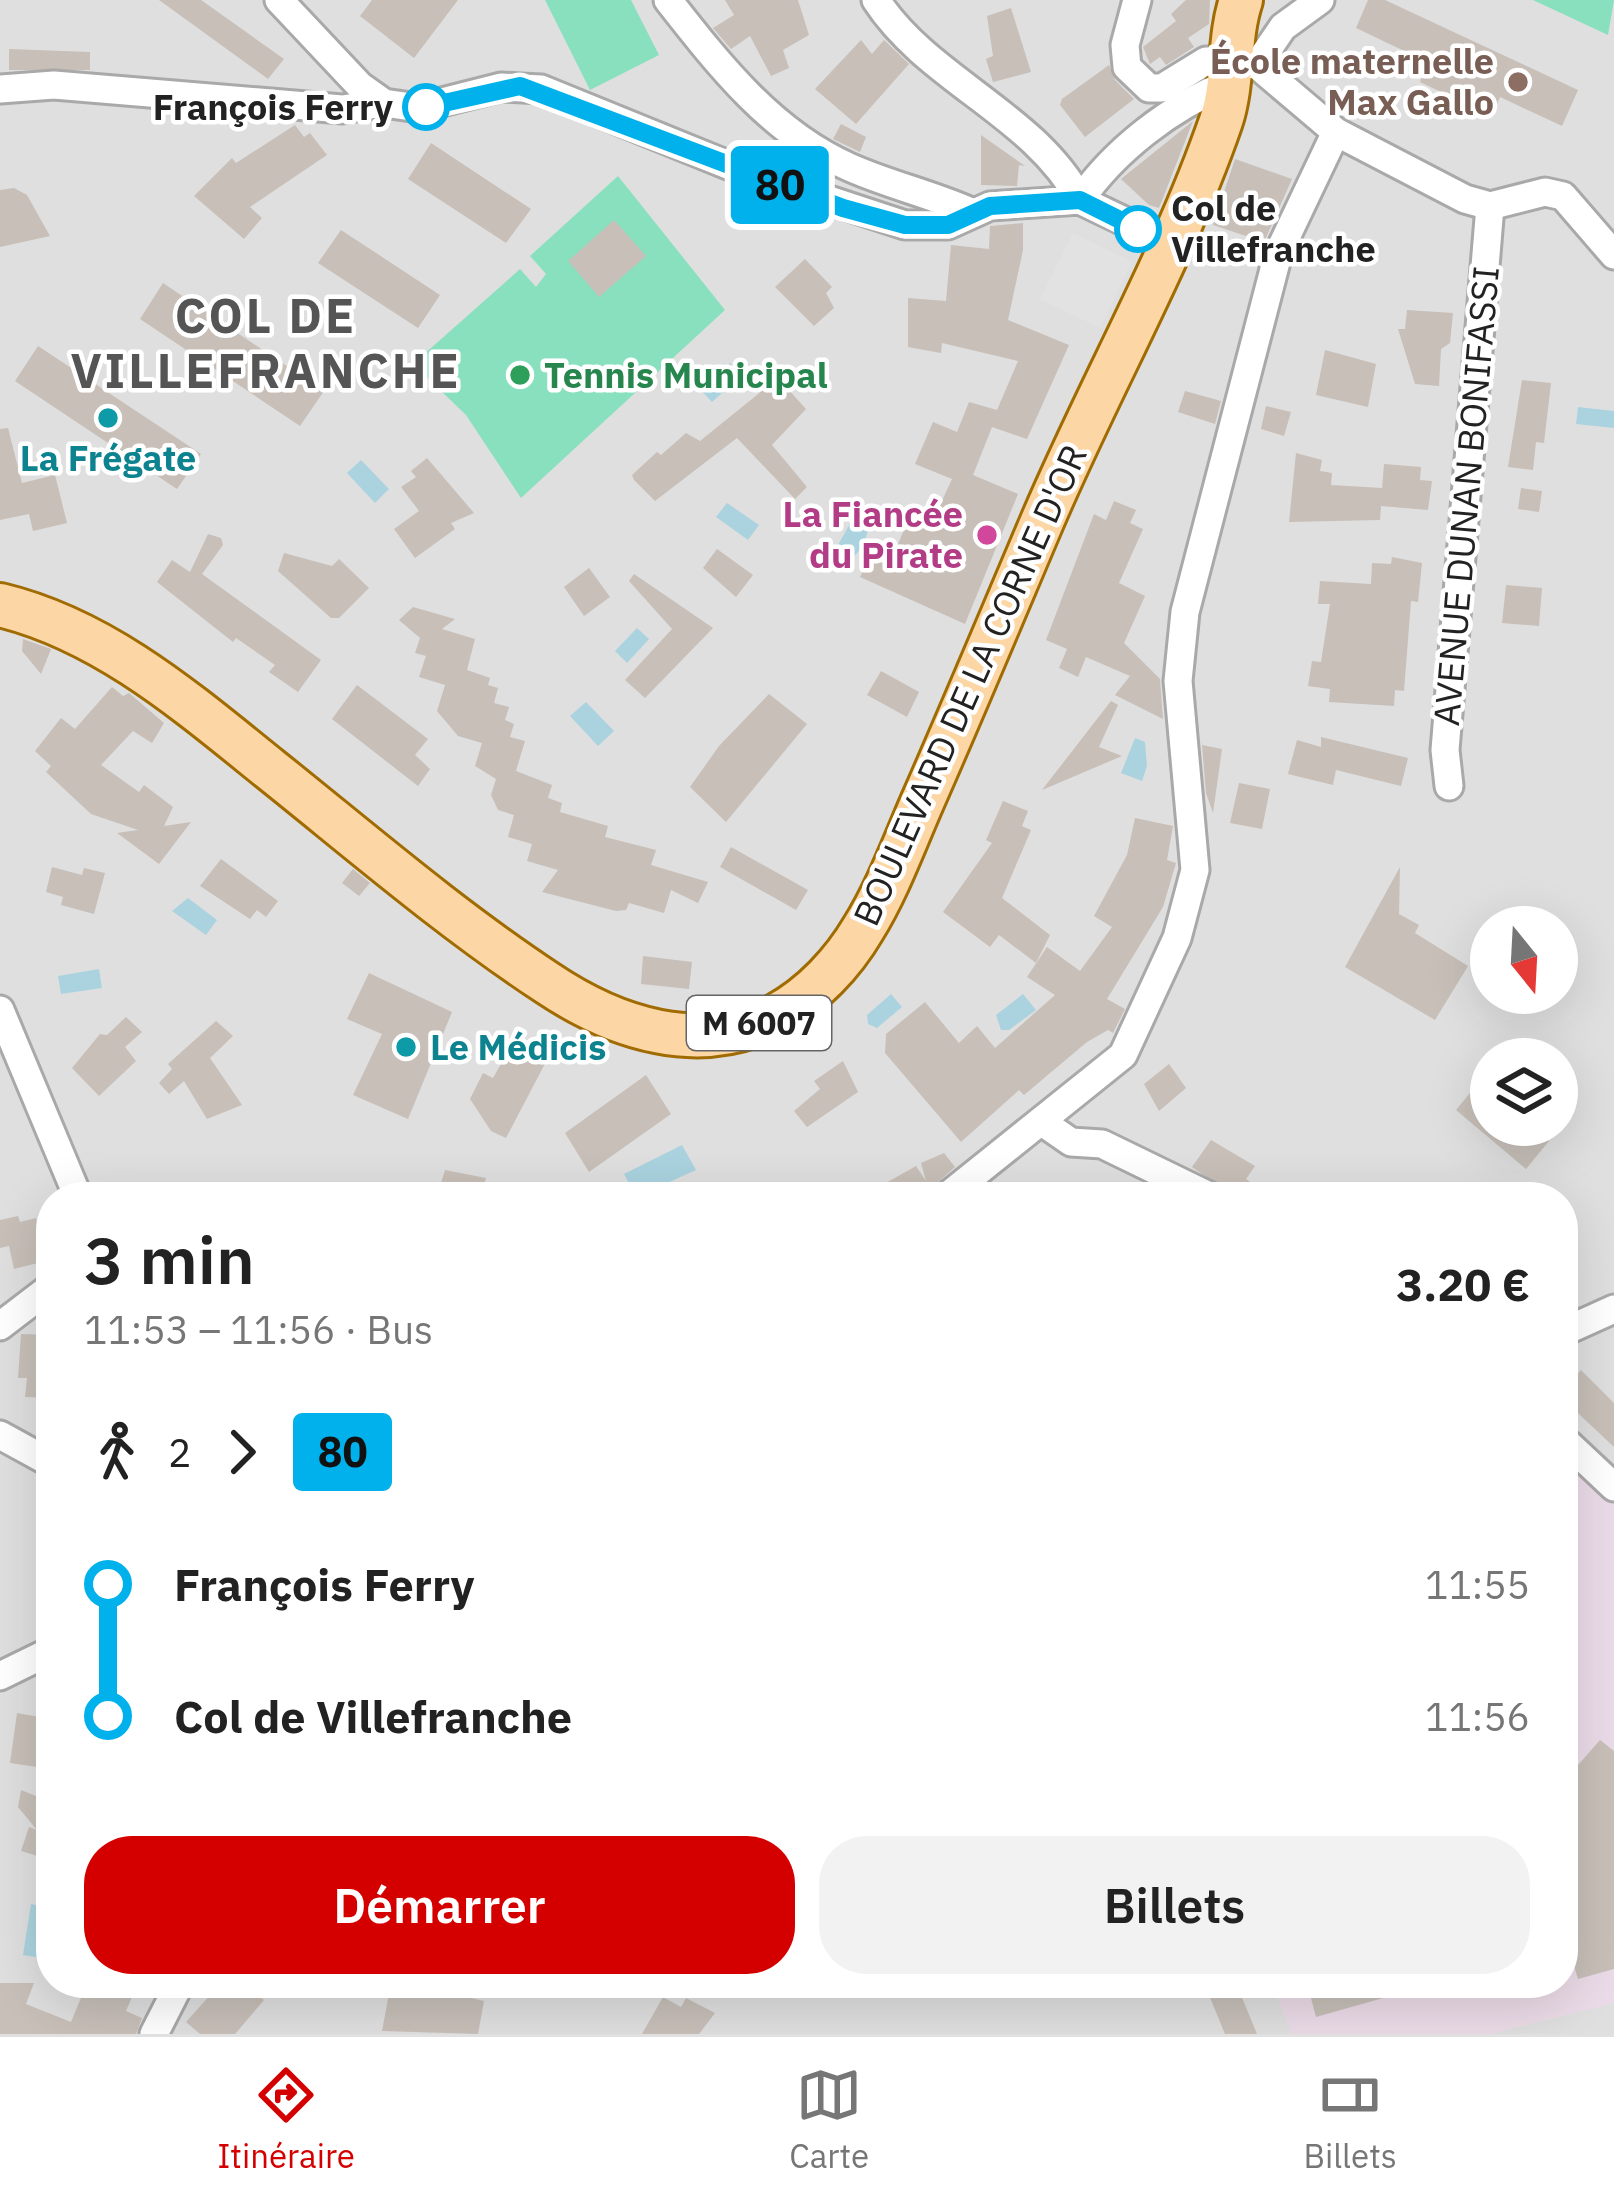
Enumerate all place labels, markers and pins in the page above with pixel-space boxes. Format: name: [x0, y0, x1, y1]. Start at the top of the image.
place label: École maternelle Max Gallo: [1210, 37, 1494, 125]
marker: École maternelle Max Gallo: [1505, 69, 1531, 95]
place label: François Ferry: [153, 83, 394, 130]
marker: François Ferry: [404, 85, 448, 129]
place label: Col de Villefranche: [1171, 184, 1376, 272]
marker: Col de Villefranche: [1116, 207, 1160, 251]
place label: Tennis Municipal: [544, 351, 828, 398]
marker: Tennis Municipal: [507, 362, 533, 388]
marker: La Frégate: [95, 405, 121, 431]
place label: La Frégate: [20, 434, 196, 481]
place label: La Fiancée du Pirate: [783, 490, 963, 578]
marker: La Fiancée du Pirate: [974, 522, 1000, 548]
place label: Le Médicis: [430, 1023, 606, 1070]
marker: Le Médicis: [393, 1034, 419, 1060]

